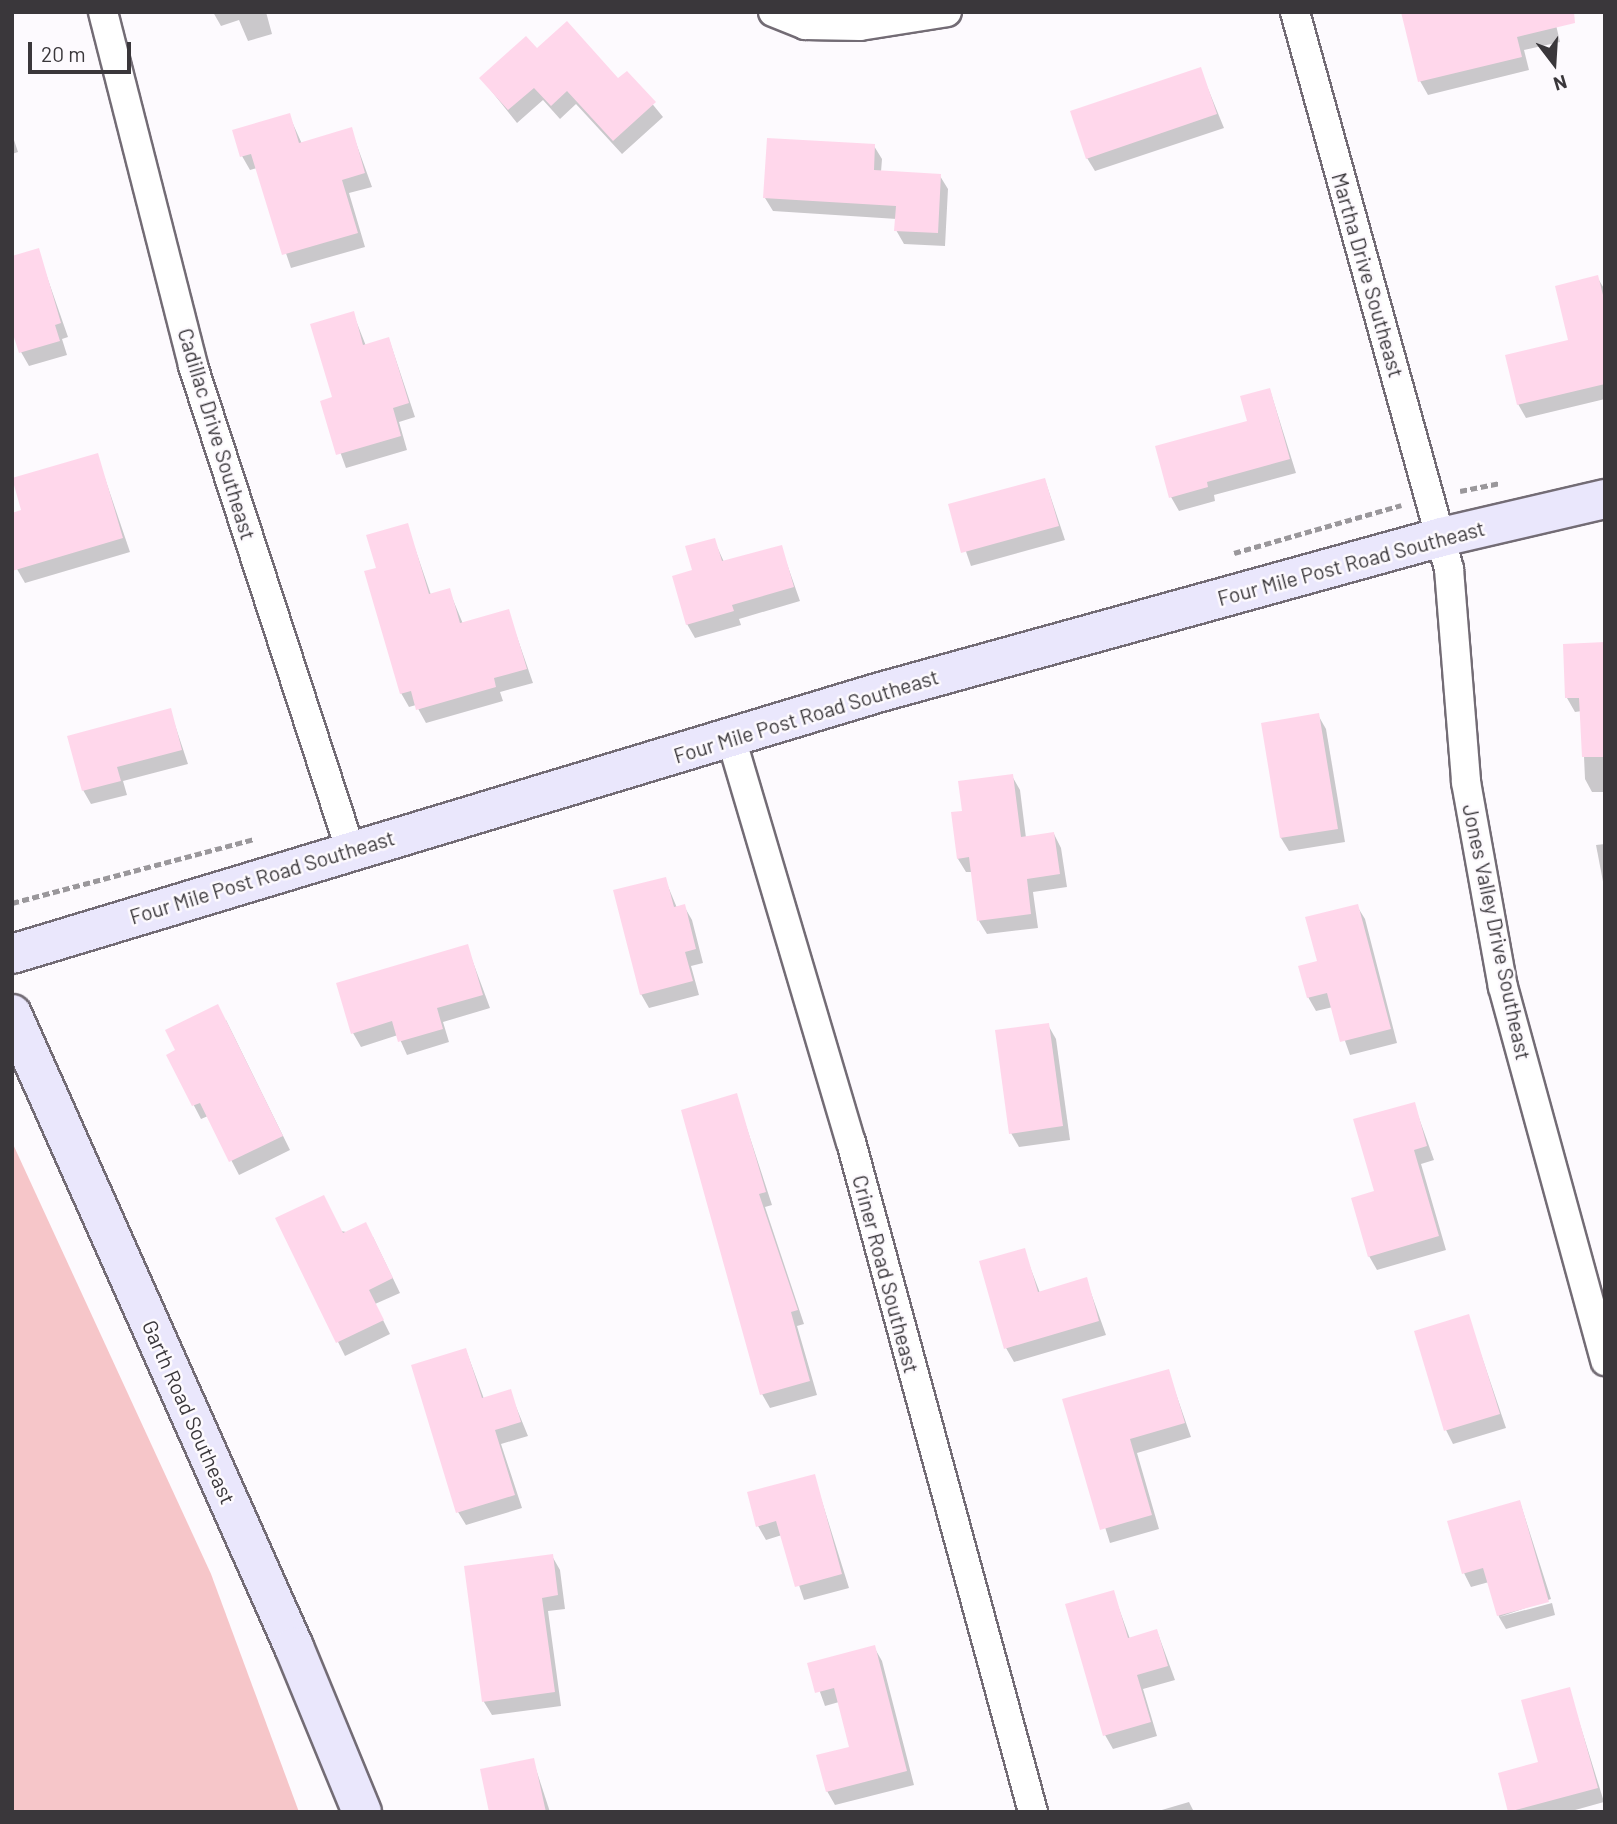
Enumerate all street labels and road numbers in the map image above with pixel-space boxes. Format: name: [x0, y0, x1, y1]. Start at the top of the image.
street label: Martha Drive Southeast: [1327, 170, 1409, 380]
street label: Cadillac Drive Southeast: [173, 325, 261, 543]
street label: Four Mile Post Road Southeast: [1215, 515, 1487, 611]
street label: Four Mile Post Road Southeast: [671, 664, 941, 768]
street label: Jones Valley Drive Southeast: [1458, 802, 1536, 1062]
street label: Four Mile Post Road Southeast: [127, 825, 397, 929]
street label: Criner Road Southeast: [847, 1172, 925, 1376]
street label: Garth Road Southeast: [137, 1316, 241, 1508]

